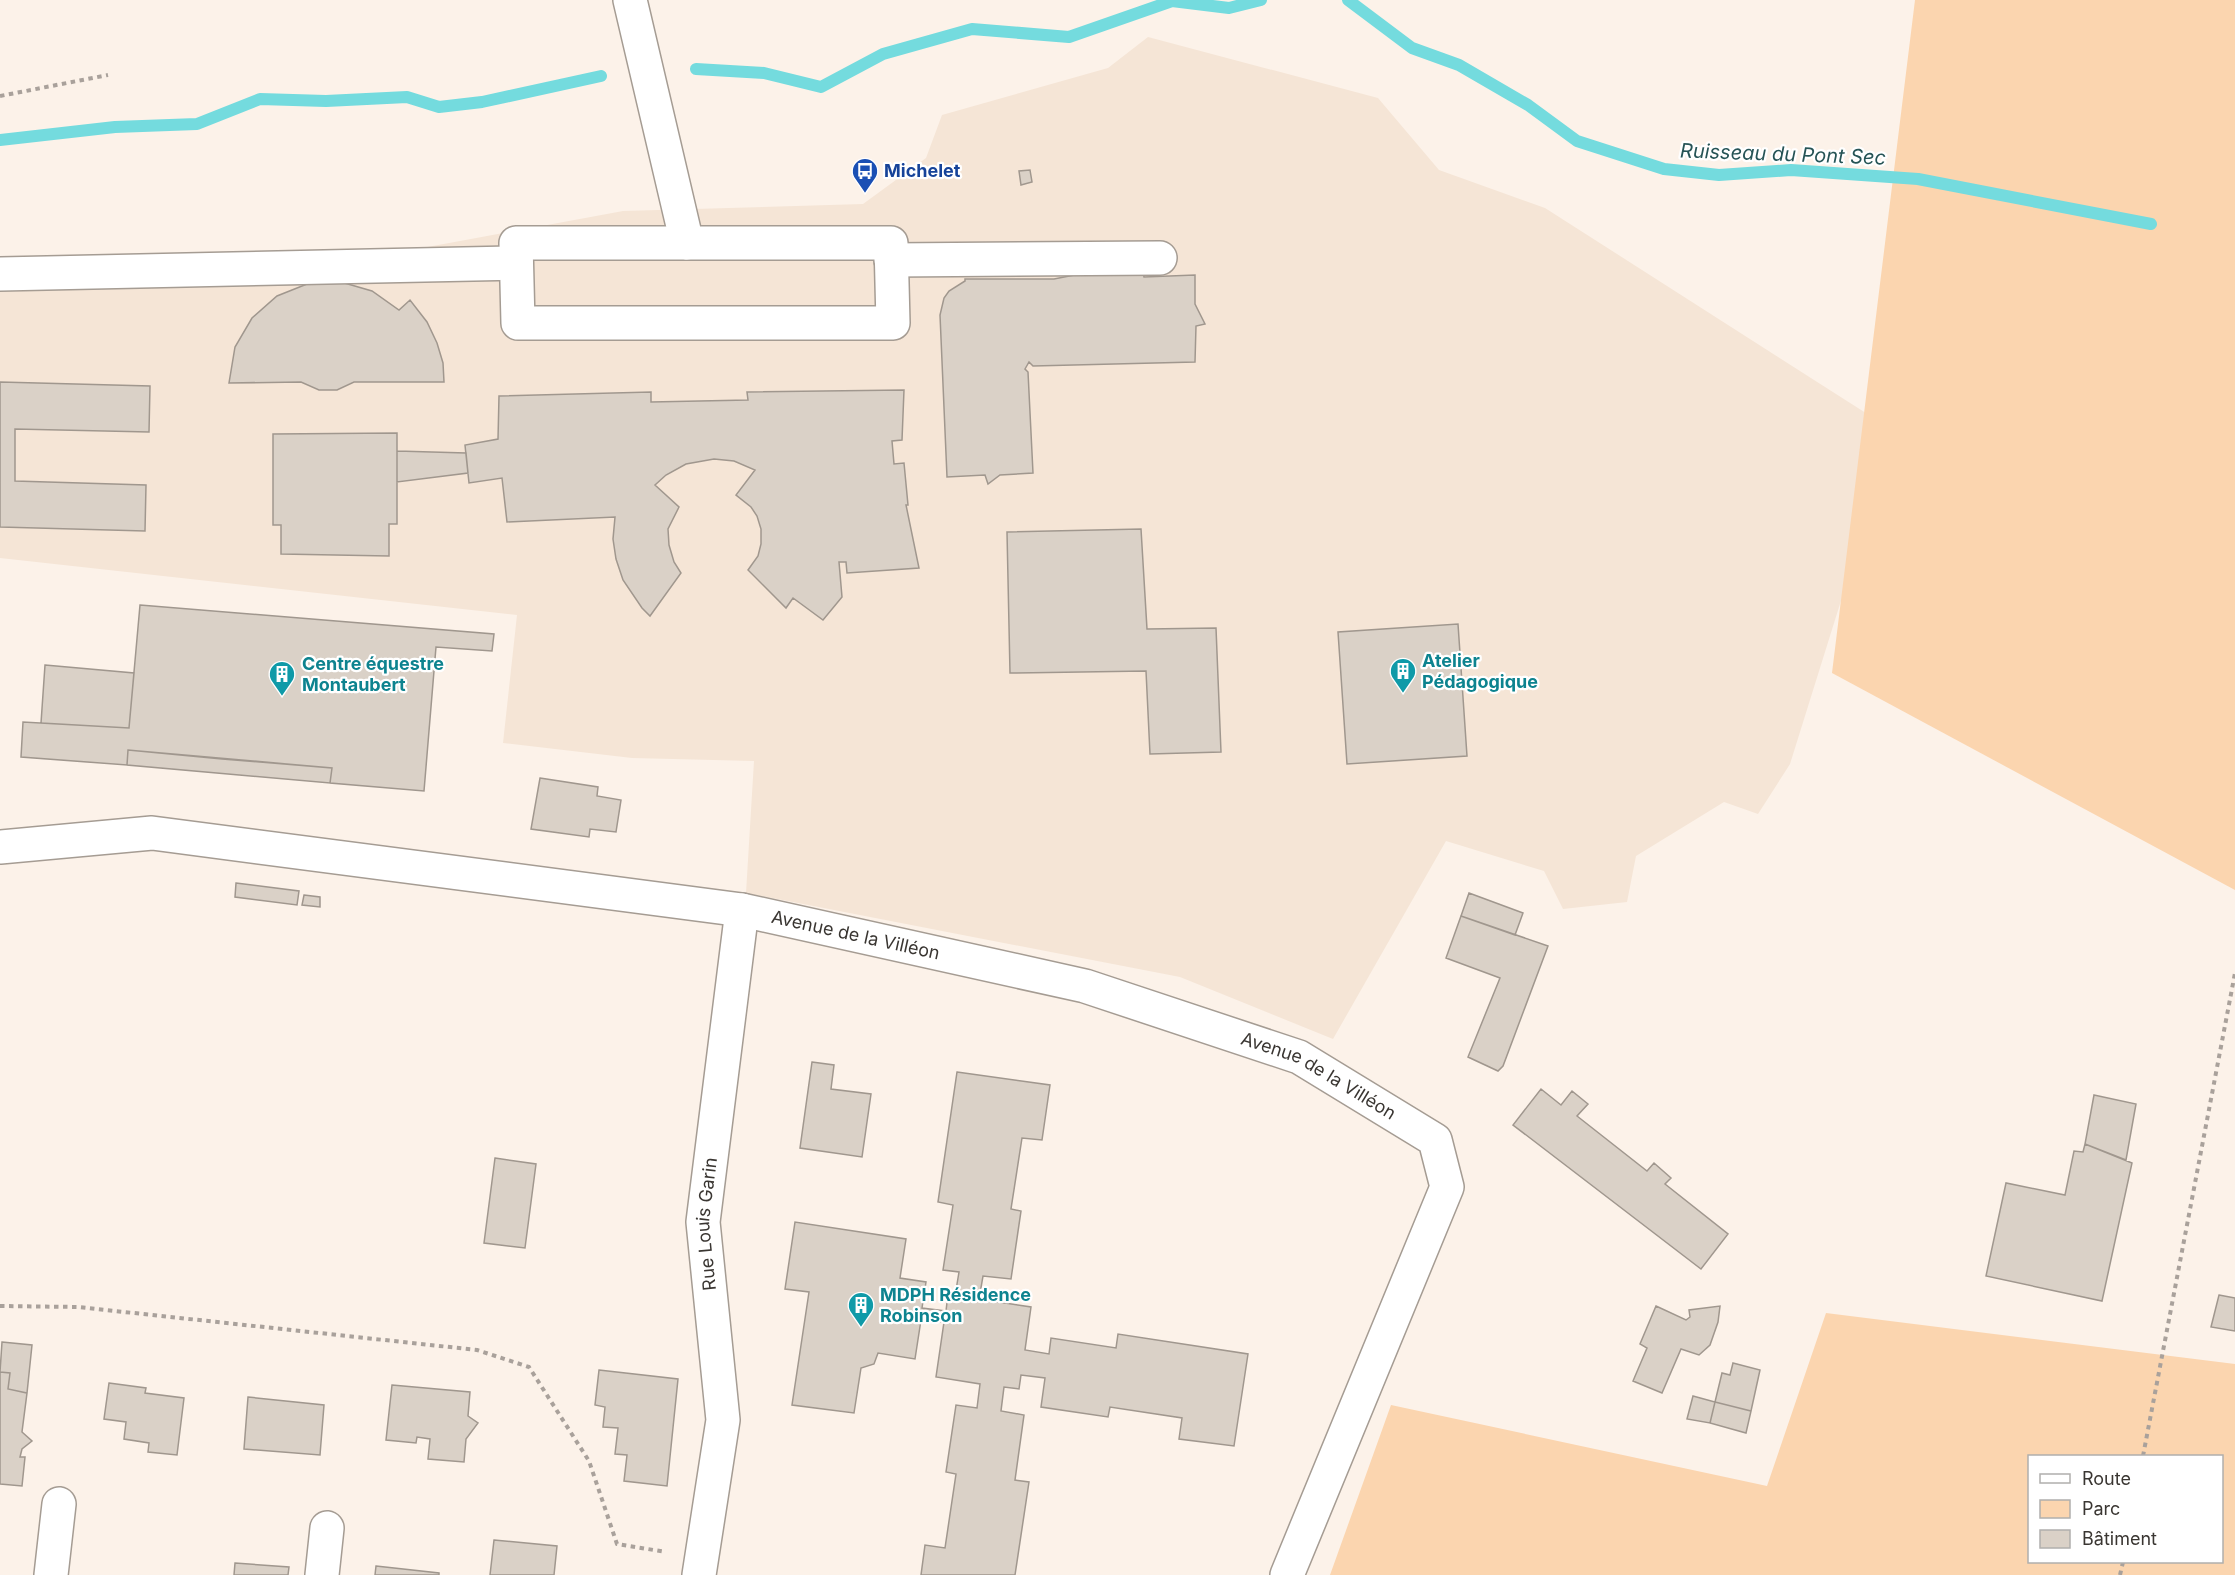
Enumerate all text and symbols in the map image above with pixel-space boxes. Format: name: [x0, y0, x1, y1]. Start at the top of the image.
water label: Ruisseau du Pont Sec: [1680, 138, 1886, 170]
bus stop icon: Michelet: [850, 156, 880, 194]
place label: Michelet: [884, 160, 961, 181]
place label: Atelier Pédagogique: [1422, 650, 1538, 692]
place label: Centre équestre Montaubert: [302, 653, 444, 695]
building icon: Atelier Pédagogique: [1388, 656, 1418, 694]
building icon: Centre équestre Montaubert: [267, 659, 297, 697]
street label: Avenue de la Villéon: [770, 906, 942, 964]
street label: Avenue de la Villéon: [1239, 1028, 1400, 1124]
street label: Rue Louis Garin: [692, 1156, 721, 1292]
place label: MDPH Résidence Robinson: [880, 1284, 1031, 1326]
building icon: MDPH Résidence Robinson: [846, 1290, 876, 1328]
legend: [2028, 1455, 2223, 1563]
text: Route: [2082, 1468, 2131, 1489]
text: Parc: [2082, 1498, 2120, 1519]
text: Bâtiment: [2082, 1528, 2157, 1549]

